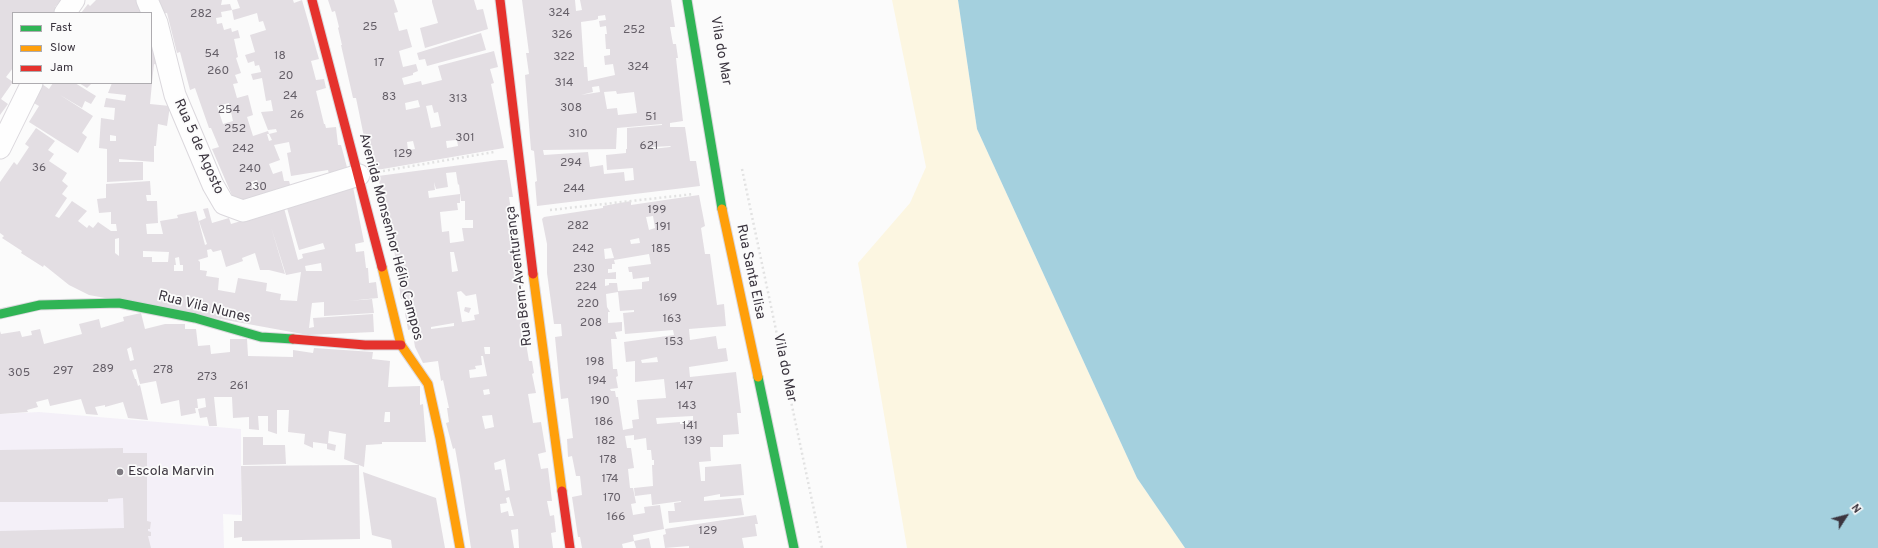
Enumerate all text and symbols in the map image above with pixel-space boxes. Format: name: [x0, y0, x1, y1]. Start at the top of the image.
house number: 324: [548, 7, 570, 21]
house number: 282: [190, 8, 212, 22]
legend: [12, 12, 152, 84]
street label: Vila do Mar: [706, 15, 734, 87]
text: Fast: [50, 20, 72, 36]
house number: 25: [363, 21, 377, 35]
house number: 252: [623, 24, 645, 38]
house number: 326: [551, 29, 573, 43]
text: Slow: [50, 40, 76, 56]
house number: 54: [204, 48, 220, 62]
house number: 18: [274, 50, 286, 64]
house number: 322: [553, 51, 575, 65]
house number: 17: [374, 57, 384, 71]
text: Jam: [50, 60, 73, 76]
house number: 324: [627, 61, 649, 75]
house number: 260: [207, 65, 229, 79]
house number: 20: [278, 70, 294, 84]
house number: 314: [555, 77, 573, 91]
house number: 24: [283, 90, 297, 104]
house number: 83: [382, 91, 396, 105]
house number: 313: [449, 93, 467, 107]
street label: Rua 5 de Agosto: [169, 97, 227, 197]
house number: 308: [560, 102, 582, 116]
house number: 254: [218, 104, 240, 118]
house number: 26: [290, 109, 304, 123]
house number: 51: [645, 111, 657, 125]
house number: 252: [224, 123, 246, 137]
house number: 310: [568, 128, 588, 142]
street label: Avenida Monsenhor Hélio Campos: [354, 132, 426, 342]
house number: 301: [455, 132, 475, 146]
house number: 621: [640, 140, 658, 154]
house number: 242: [232, 143, 254, 157]
house number: 129: [394, 148, 412, 162]
house number: 294: [560, 157, 582, 171]
house number: 36: [32, 162, 46, 176]
house number: 240: [239, 163, 261, 177]
house number: 230: [245, 181, 267, 195]
house number: 244: [563, 183, 585, 197]
house number: 199: [648, 204, 666, 218]
street label: Rua Bem-Aventurança: [503, 205, 537, 347]
house number: 282: [567, 220, 589, 234]
house number: 191: [655, 221, 671, 235]
street label: Rua Santa Elisa: [732, 223, 768, 321]
house number: 242: [572, 243, 594, 257]
house number: 185: [651, 243, 671, 257]
house number: 230: [573, 263, 595, 277]
house number: 224: [575, 281, 597, 295]
street label: Rua Vila Nunes: [156, 288, 252, 328]
house number: 169: [659, 292, 677, 306]
house number: 220: [577, 298, 599, 312]
house number: 163: [663, 313, 681, 327]
house number: 208: [580, 317, 602, 331]
street label: Vila do Mar: [769, 332, 799, 404]
house number: 153: [664, 336, 684, 350]
house number: 198: [586, 356, 604, 370]
house number: 289: [92, 363, 114, 377]
house number: 278: [153, 364, 173, 378]
house number: 297: [53, 365, 73, 379]
house number: 305: [8, 367, 30, 381]
house number: 273: [197, 371, 217, 385]
house number: 194: [587, 375, 607, 389]
house number: 261: [230, 380, 248, 394]
house number: 147: [675, 380, 693, 394]
house number: 190: [590, 395, 610, 409]
house number: 143: [678, 400, 696, 414]
house number: 186: [595, 416, 613, 430]
house number: 141: [682, 420, 698, 434]
house number: 182: [597, 435, 615, 449]
house number: 139: [684, 435, 702, 449]
house number: 178: [599, 454, 617, 468]
place label: Escola Marvin: [128, 464, 214, 480]
marker: Escola Marvin: [115, 467, 125, 477]
house number: 174: [602, 473, 618, 487]
house number: 170: [603, 492, 621, 506]
north arrow: [1826, 496, 1866, 536]
text: N: [1848, 502, 1864, 516]
house number: 166: [607, 511, 625, 525]
house number: 129: [699, 525, 717, 539]

